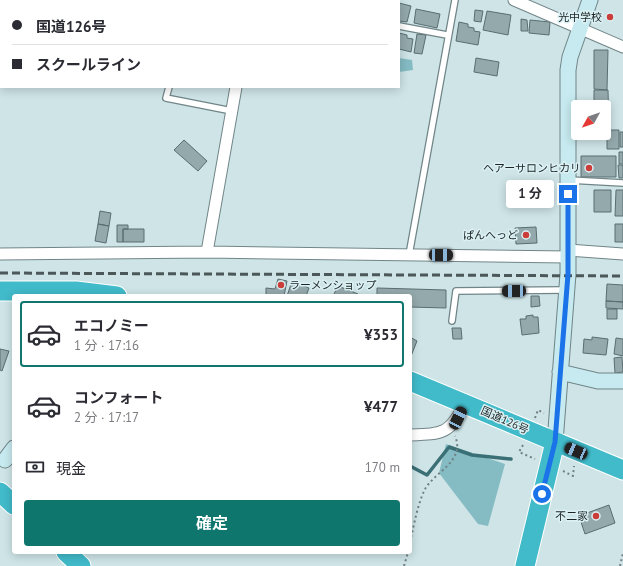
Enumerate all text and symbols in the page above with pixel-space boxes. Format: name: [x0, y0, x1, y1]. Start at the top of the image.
place label: 光中学校: [558, 10, 602, 24]
marker: 光中学校: [605, 12, 615, 22]
text: 国道126号: [36, 17, 107, 36]
text: スクールライン: [36, 55, 141, 74]
north arrow: [571, 100, 611, 140]
map controls: [571, 100, 611, 140]
place label: ヘアーサロンヒカリ: [483, 161, 581, 175]
marker: ヘアーサロンヒカリ: [584, 163, 594, 173]
callout: 1 分: [506, 180, 554, 208]
text: 1 分: [518, 185, 542, 202]
route end: [559, 185, 577, 203]
place label: ぱんへっど: [463, 228, 518, 242]
marker: ぱんへっど: [521, 230, 531, 240]
car: [429, 249, 453, 261]
place label: ラーメンショップ: [289, 278, 377, 292]
marker: ラーメンショップ: [276, 280, 286, 290]
car: [502, 285, 526, 297]
icon: car: [26, 316, 62, 352]
text: エコノミー: [74, 316, 149, 335]
text: ¥353: [364, 325, 398, 344]
text: 1 分 · 17:16: [74, 337, 139, 354]
icon: car: [26, 388, 62, 424]
text: コンフォート: [74, 388, 164, 407]
text: ¥477: [364, 397, 398, 416]
street label: 国道126号: [479, 403, 531, 437]
car: [447, 405, 469, 431]
text: 2 分 · 17:17: [74, 409, 139, 426]
car: [563, 441, 589, 461]
icon: cash: [24, 456, 46, 478]
text: 現金: [56, 459, 86, 478]
text: 170 m: [365, 459, 400, 476]
route start: [533, 485, 551, 503]
button: 確定: [24, 500, 400, 546]
place label: 不二家: [555, 509, 588, 523]
marker: 不二家: [591, 511, 601, 521]

